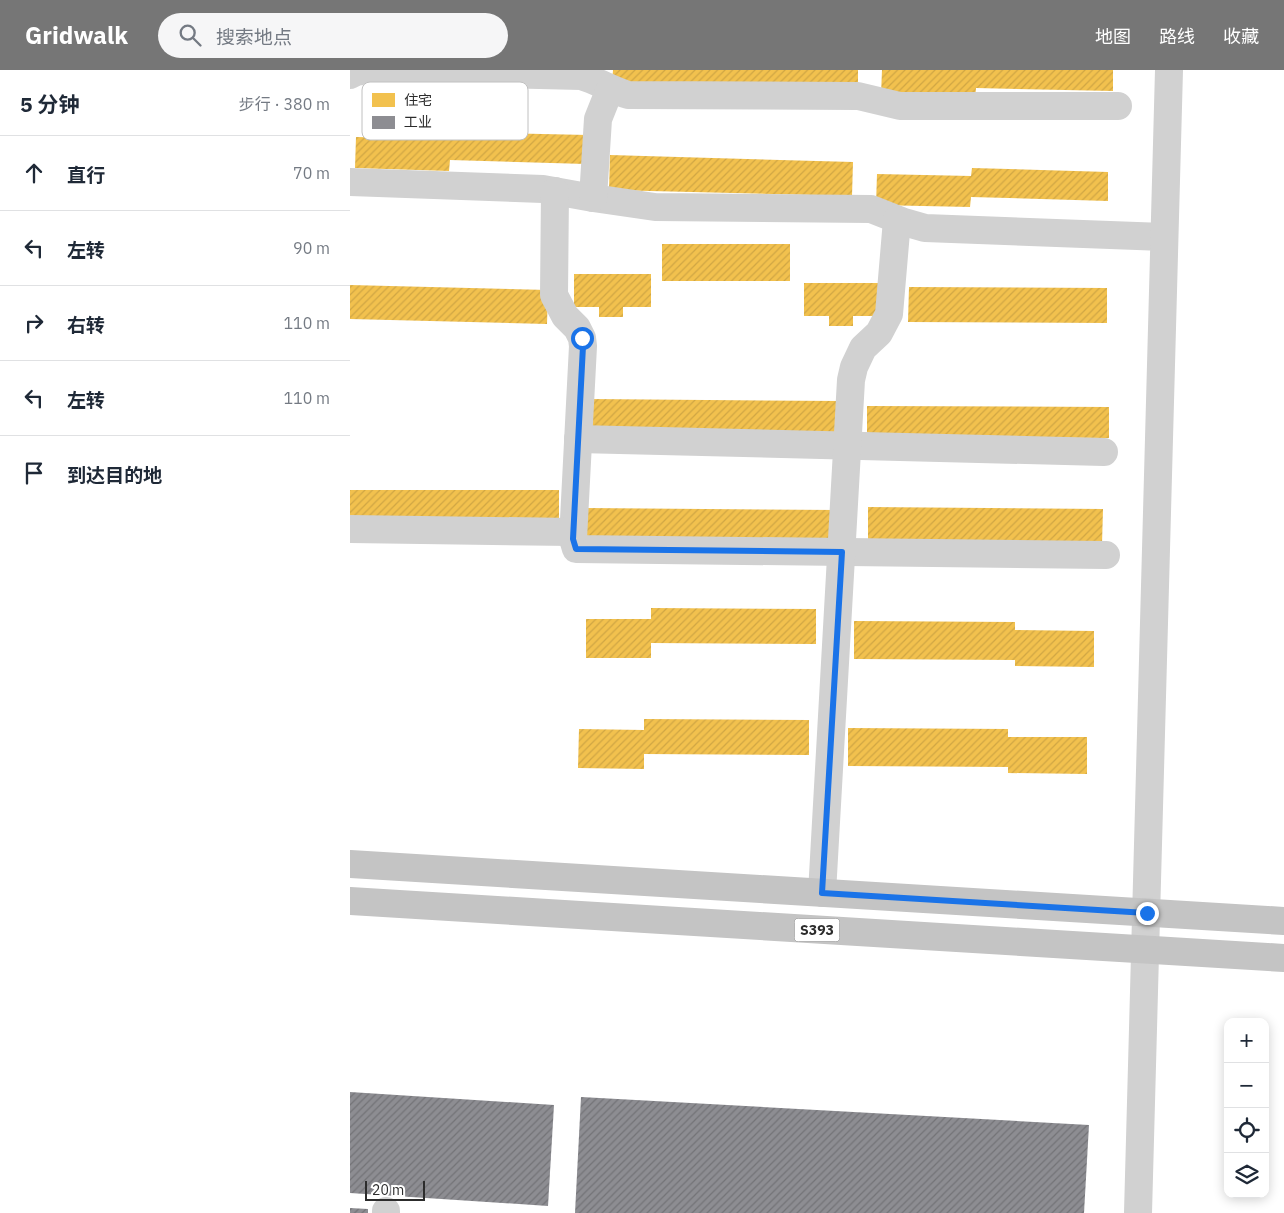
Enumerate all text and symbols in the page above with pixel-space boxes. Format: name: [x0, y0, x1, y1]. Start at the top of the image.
search box: [158, 13, 508, 58]
text: Gridwalk: [25, 19, 128, 51]
icon: search: [176, 21, 204, 49]
text: 搜索地点: [216, 25, 292, 49]
text: 地图: [1095, 25, 1131, 48]
text: 路线: [1159, 25, 1195, 48]
text: 收藏: [1223, 25, 1259, 48]
legend: [362, 82, 528, 140]
text: 5 分钟: [20, 90, 80, 118]
text: 住宅: [404, 91, 432, 109]
text: 步行 · 380 m: [239, 94, 330, 114]
text: 工业: [404, 113, 432, 131]
icon: ahead: [20, 159, 48, 187]
text: 直行: [67, 163, 105, 187]
text: 70 m: [293, 163, 330, 183]
icon: left: [20, 234, 48, 262]
text: 左转: [67, 238, 105, 262]
text: 90 m: [293, 238, 330, 258]
icon: right: [20, 309, 48, 337]
text: 右转: [67, 313, 105, 337]
text: 110 m: [283, 313, 330, 333]
route start: [571, 327, 594, 350]
icon: left: [20, 384, 48, 412]
text: 左转: [67, 388, 105, 412]
text: 110 m: [283, 388, 330, 408]
icon: arrive: [20, 459, 48, 487]
text: 到达目的地: [67, 463, 162, 487]
route end: [1136, 902, 1159, 925]
road number: S393: [794, 918, 840, 942]
map controls: [1224, 1018, 1269, 1198]
button: +: [1224, 1018, 1269, 1063]
button: −: [1224, 1063, 1269, 1108]
button: locate: [1224, 1108, 1269, 1153]
button: layers: [1224, 1153, 1269, 1198]
scale bar: [365, 1178, 425, 1201]
text: 20 m: [372, 1181, 404, 1199]

